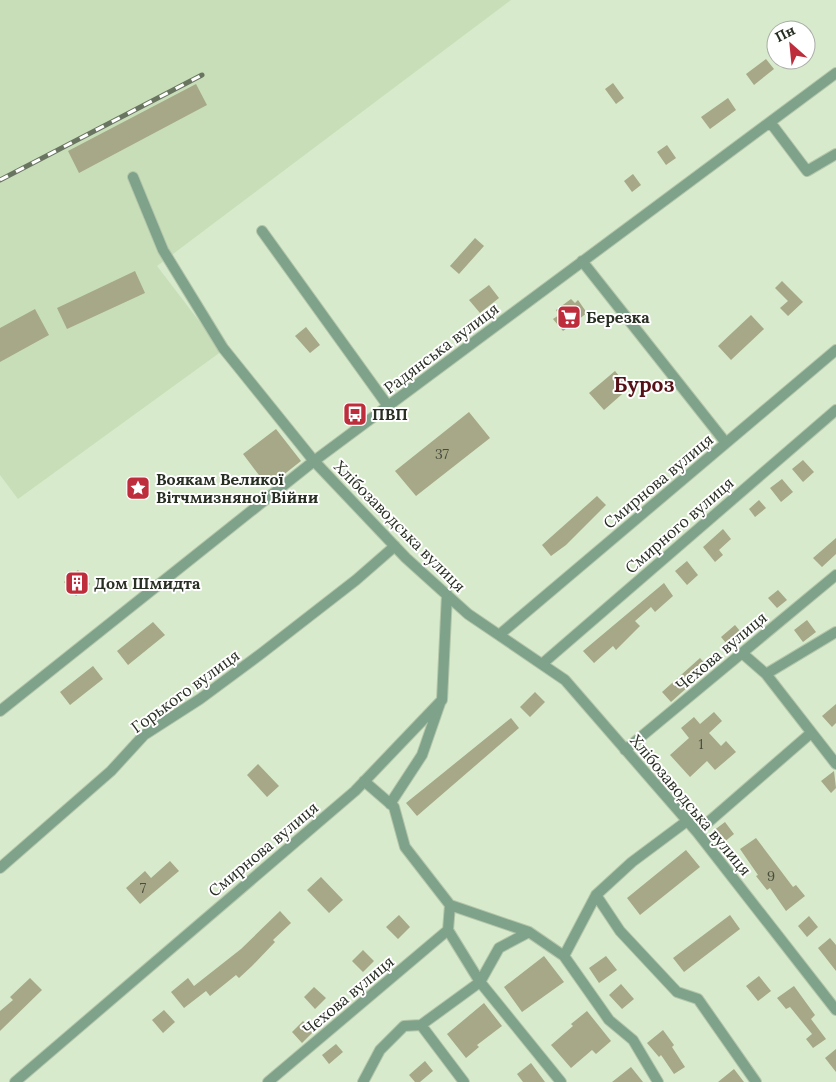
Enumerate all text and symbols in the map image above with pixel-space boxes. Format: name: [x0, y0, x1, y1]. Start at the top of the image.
north arrow: [766, 20, 816, 70]
text: Пн: [772, 21, 798, 46]
street label: Радянська вулиця: [380, 298, 502, 398]
supermarket icon: Березка: [556, 304, 582, 330]
place label: Березка: [586, 307, 650, 327]
district label: Буроз: [613, 371, 675, 398]
bus stop icon: ПВП: [342, 401, 368, 427]
place label: ПВП: [372, 404, 408, 424]
street label: Смирнова вулиця: [599, 429, 717, 533]
house number: 37: [435, 445, 450, 463]
street label: Хлібозаводська вулиця: [330, 456, 470, 596]
place label: Воякам Великої Вітчмизняної Війни: [156, 469, 319, 507]
street label: Смирного вулиця: [621, 472, 737, 578]
place icon: Воякам Великої Вітчмизняної Війни: [125, 475, 151, 501]
building icon: Дом Шмидта: [64, 570, 90, 596]
place label: Дом Шмидта: [94, 573, 201, 593]
street label: Чехова вулиця: [671, 607, 771, 695]
street label: Горького вулиця: [127, 645, 243, 737]
street label: Хлібозаводська вулиця: [626, 731, 756, 879]
house number: 1: [698, 735, 704, 753]
street label: Смирнова вулиця: [204, 797, 322, 901]
house number: 9: [767, 867, 775, 885]
house number: 7: [140, 879, 147, 897]
street label: Чехова вулиця: [298, 951, 398, 1039]

